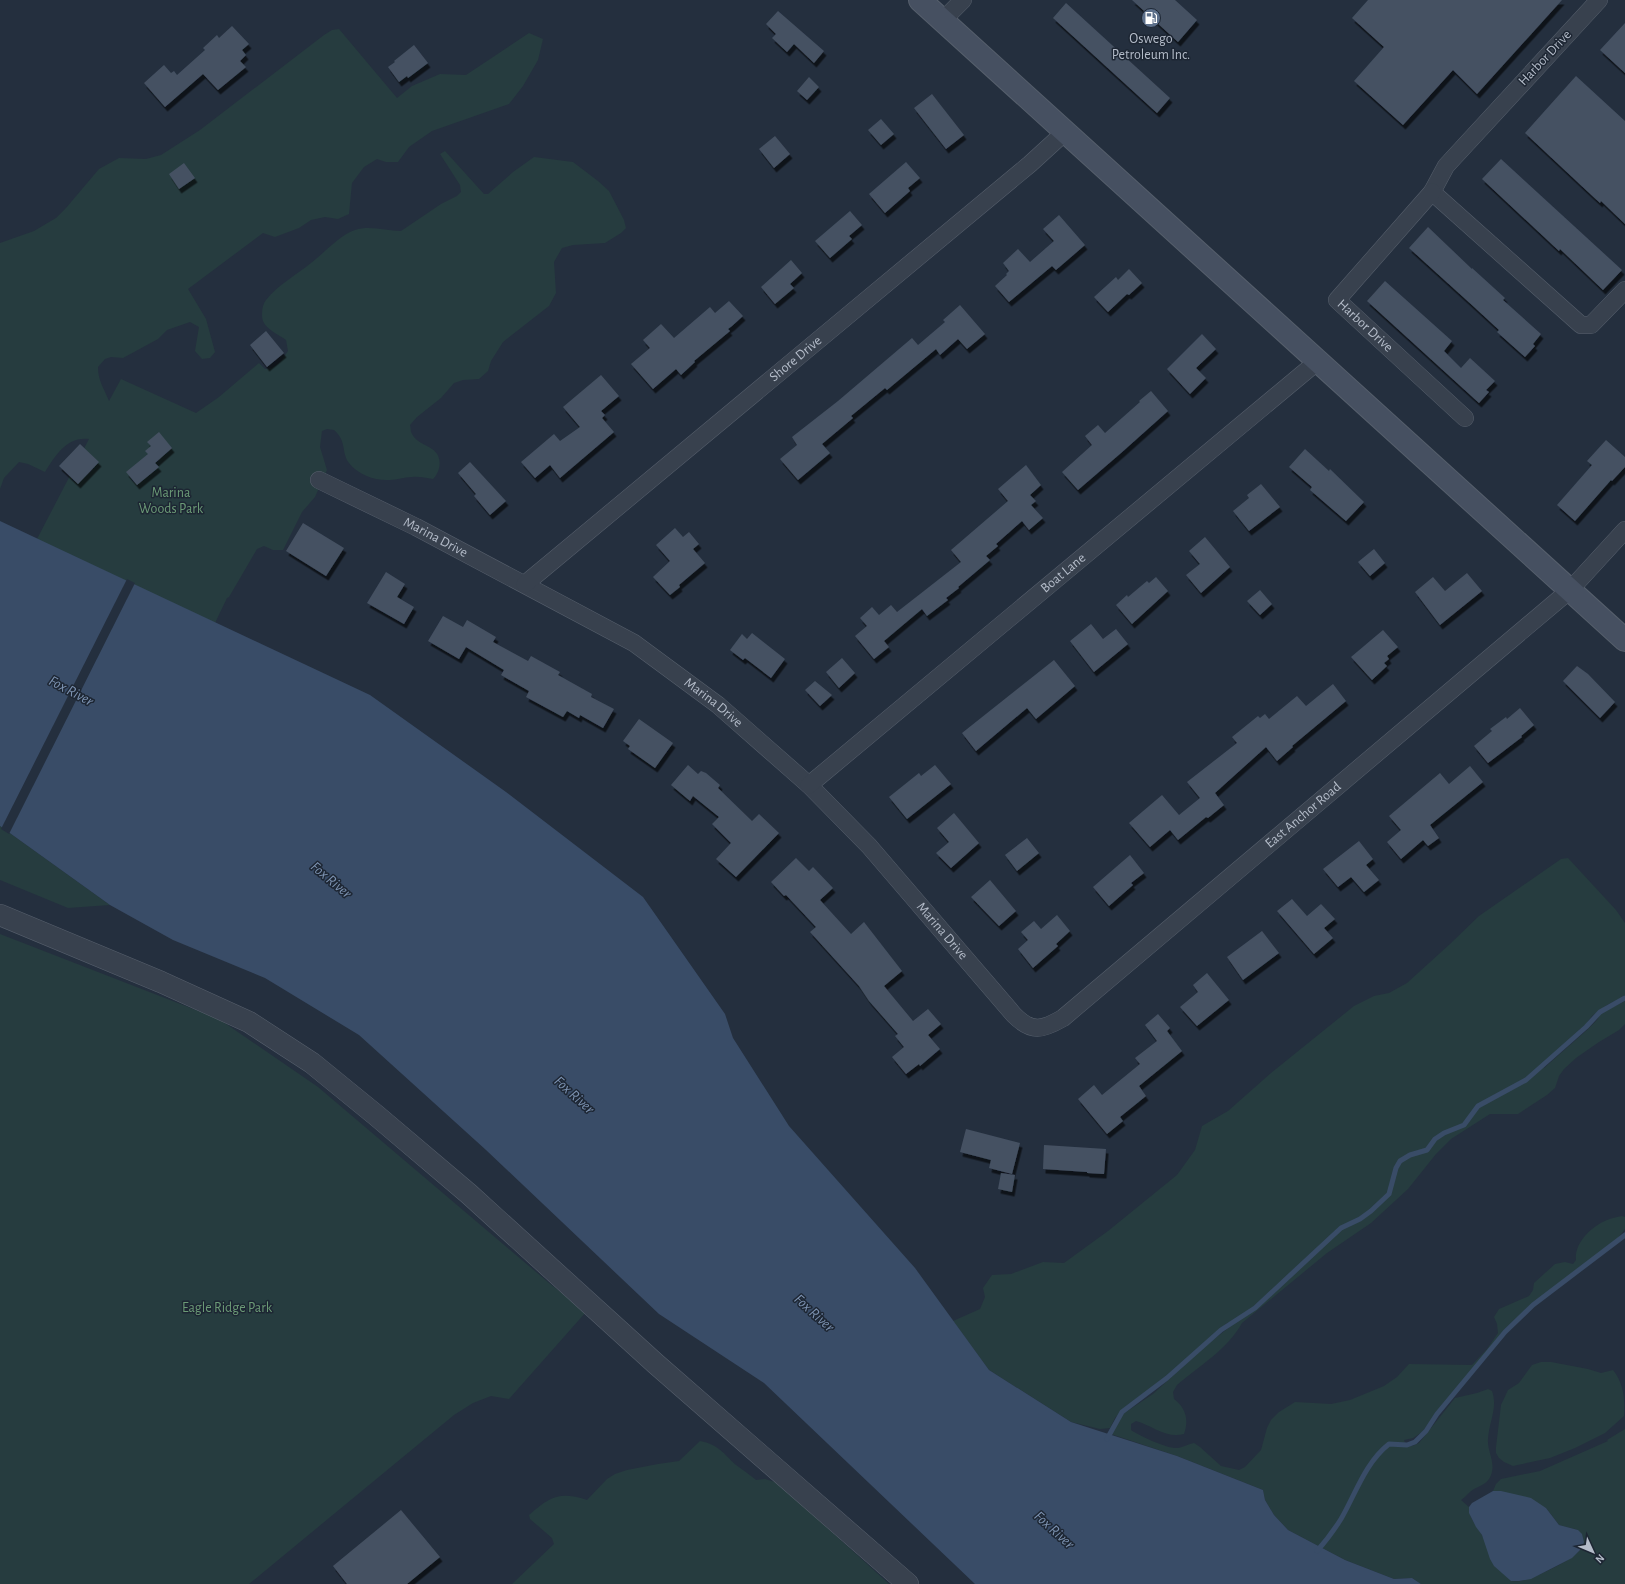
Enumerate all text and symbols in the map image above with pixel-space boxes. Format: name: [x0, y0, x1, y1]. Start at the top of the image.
fuel station icon: Oswego Petroleum Inc.: [1140, 7, 1162, 29]
street label: Harbor Drive: [1516, 28, 1574, 88]
place label: Oswego Petroleum Inc.: [1112, 32, 1190, 62]
street label: Harbor Drive: [1335, 297, 1396, 355]
street label: Shore Drive: [767, 333, 824, 384]
park label: Marina Woods Park: [139, 486, 204, 516]
street label: Marina Drive: [401, 515, 470, 560]
street label: Boat Lane: [1038, 551, 1088, 596]
water label: Fox River: [46, 673, 97, 709]
street label: Marina Drive: [681, 675, 745, 730]
street label: East Anchor Road: [1263, 779, 1344, 851]
water label: Fox River: [308, 859, 355, 902]
street label: Marina Drive: [914, 900, 970, 962]
water label: Fox River: [551, 1073, 598, 1117]
water label: Fox River: [791, 1291, 838, 1335]
park label: Eagle Ridge Park: [182, 1301, 273, 1315]
water label: Fox River: [1031, 1508, 1078, 1552]
north arrow: [1573, 1532, 1613, 1572]
text: N: [1593, 1552, 1606, 1565]

